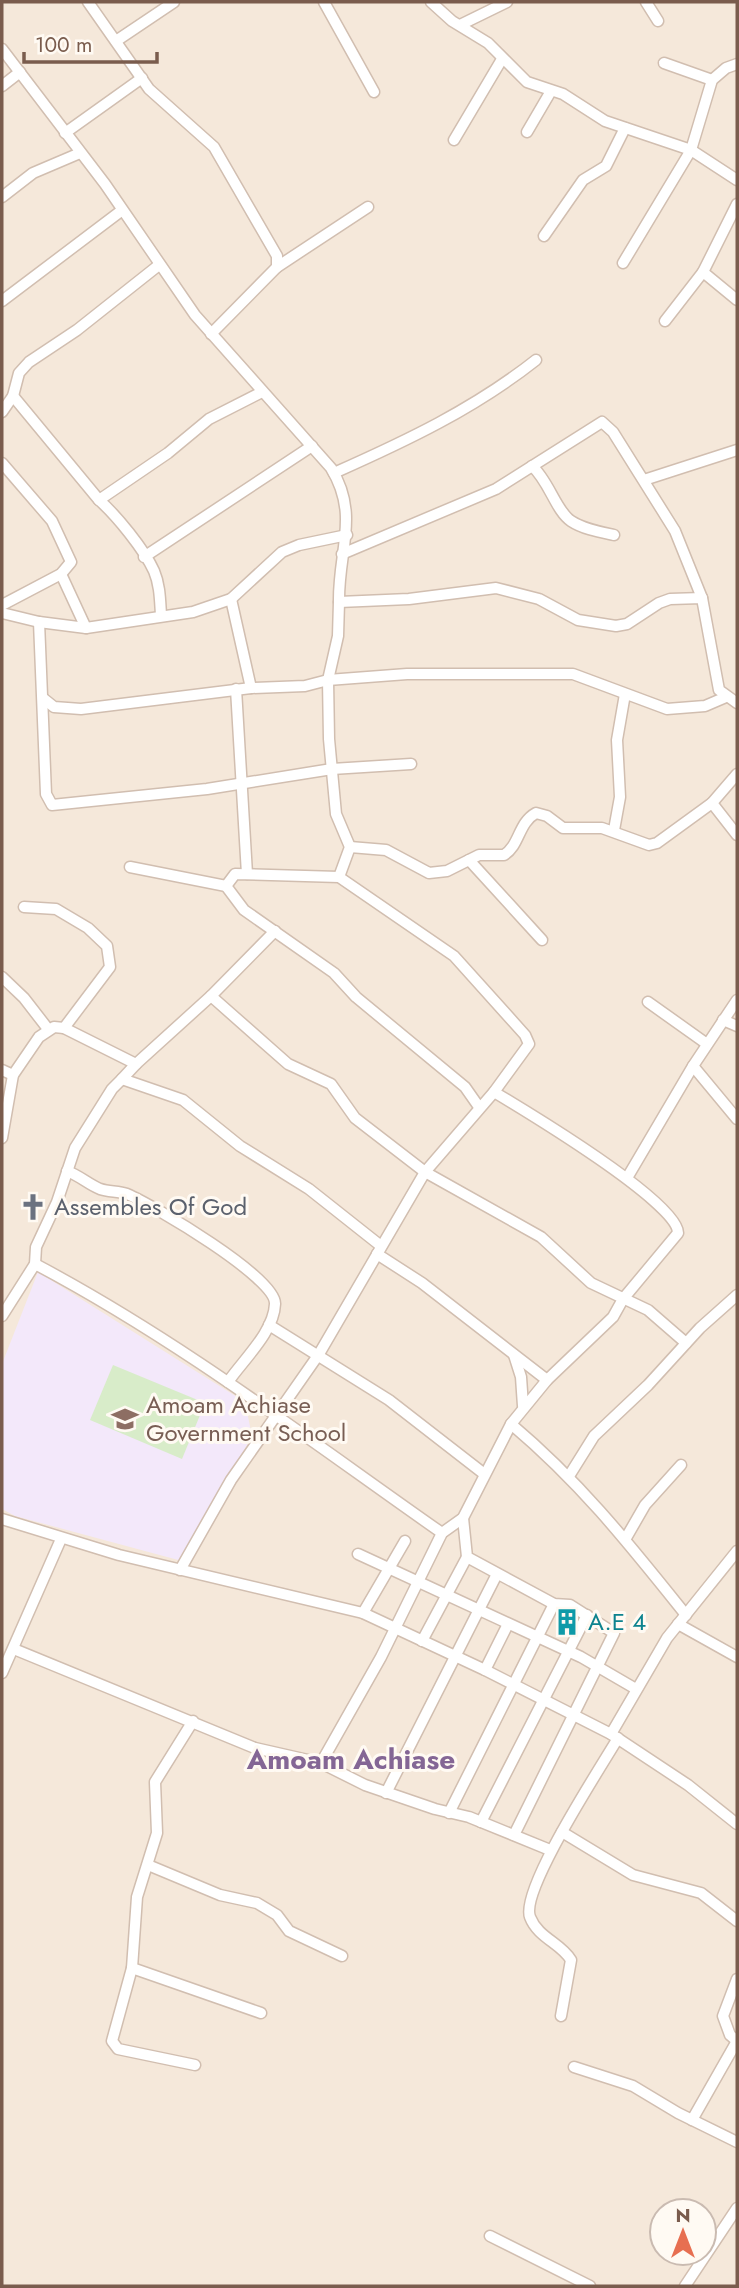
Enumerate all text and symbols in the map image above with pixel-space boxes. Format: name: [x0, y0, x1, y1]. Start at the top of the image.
scale bar: [24, 21, 158, 65]
text: 100 m: [35, 30, 92, 60]
place label: Assembles Of God: [54, 1189, 247, 1224]
church icon: Assembles Of God: [18, 1192, 48, 1222]
place label: Amoam Achiase Government School: [146, 1387, 346, 1450]
school or university icon: Amoam Achiase Government School: [110, 1404, 140, 1434]
place label: A.E 4: [588, 1604, 646, 1639]
building icon: A.E 4: [552, 1607, 582, 1637]
district label: Amoam Achiase: [246, 1739, 455, 1780]
north arrow: [648, 2197, 718, 2267]
text: N: [675, 2202, 691, 2229]

